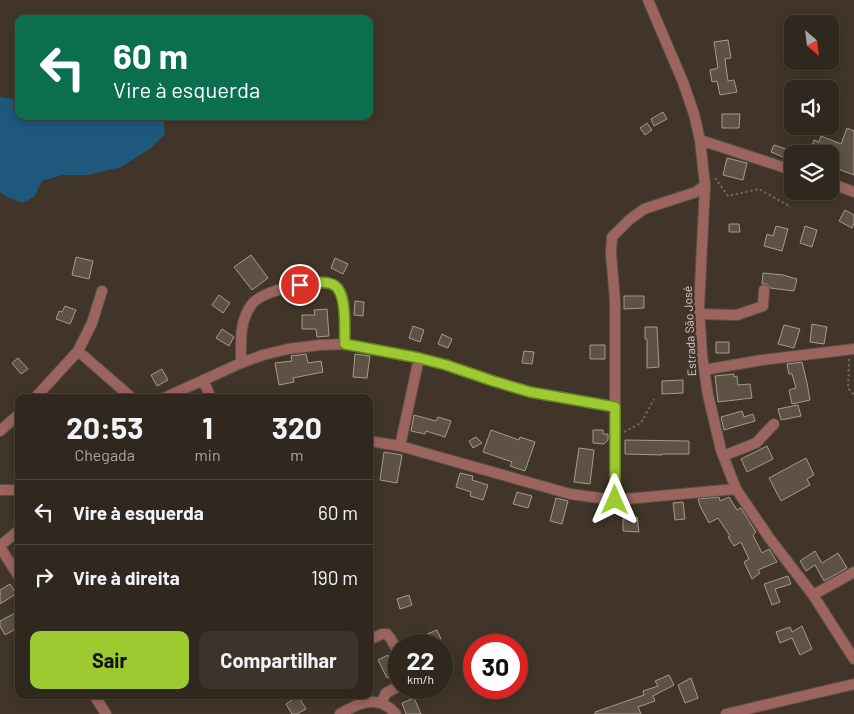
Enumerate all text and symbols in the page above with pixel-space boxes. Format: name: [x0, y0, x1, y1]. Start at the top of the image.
north arrow: [784, 15, 839, 70]
map controls: [784, 15, 839, 200]
text: 60 m: [113, 34, 188, 76]
icon: left: [30, 35, 95, 100]
text: Vire à esquerda: [113, 76, 260, 102]
button: sound: [784, 80, 839, 135]
button: layers: [784, 145, 839, 200]
pin: [279, 264, 321, 306]
icon: arrive: [286, 271, 314, 299]
street label: Estrada São José: [680, 285, 698, 377]
text: 20:53: [66, 409, 143, 445]
text: 1: [202, 409, 213, 445]
text: 320: [272, 409, 322, 445]
text: Chegada: [75, 445, 135, 464]
text: min: [195, 445, 221, 464]
text: m: [290, 445, 303, 464]
position arrow: [588, 473, 640, 525]
icon: left: [30, 498, 58, 526]
text: Vire à esquerda: [73, 501, 204, 524]
text: 60 m: [318, 501, 358, 524]
icon: right: [30, 563, 58, 591]
text: Vire à direita: [73, 566, 180, 589]
text: 190 m: [311, 566, 358, 589]
button: Sair: [30, 631, 189, 689]
button: Compartilhar: [199, 631, 358, 689]
speed limit sign: 30: [463, 634, 528, 699]
text: 22: [406, 645, 435, 675]
text: km/h: [407, 672, 434, 686]

